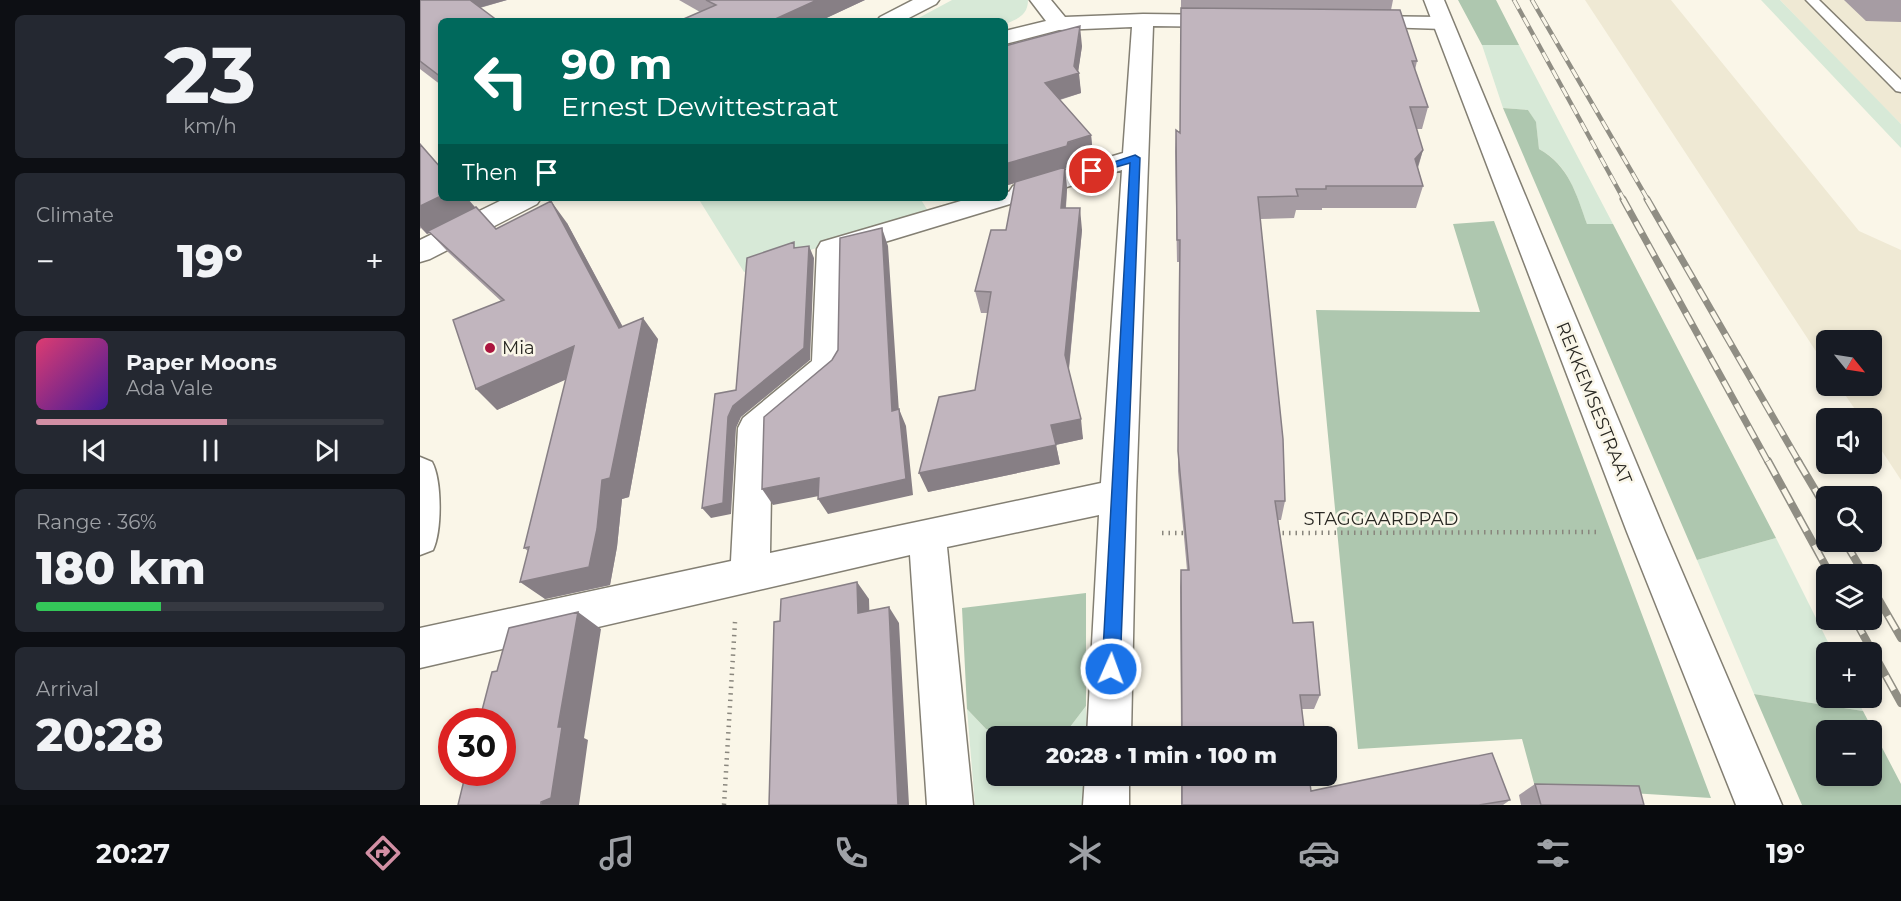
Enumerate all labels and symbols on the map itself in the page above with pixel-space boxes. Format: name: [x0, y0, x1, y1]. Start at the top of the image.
pin: [1066, 145, 1117, 196]
street label: REKKEMSESTRAAT: [1551, 319, 1637, 488]
north arrow: [1816, 330, 1882, 396]
place label: Mia: [502, 337, 535, 359]
marker: Mia: [483, 341, 497, 355]
street label: STAGGAARDPAD: [1304, 508, 1458, 530]
position arrow: [1079, 637, 1143, 701]
speed limit sign: 30: [438, 708, 516, 786]

